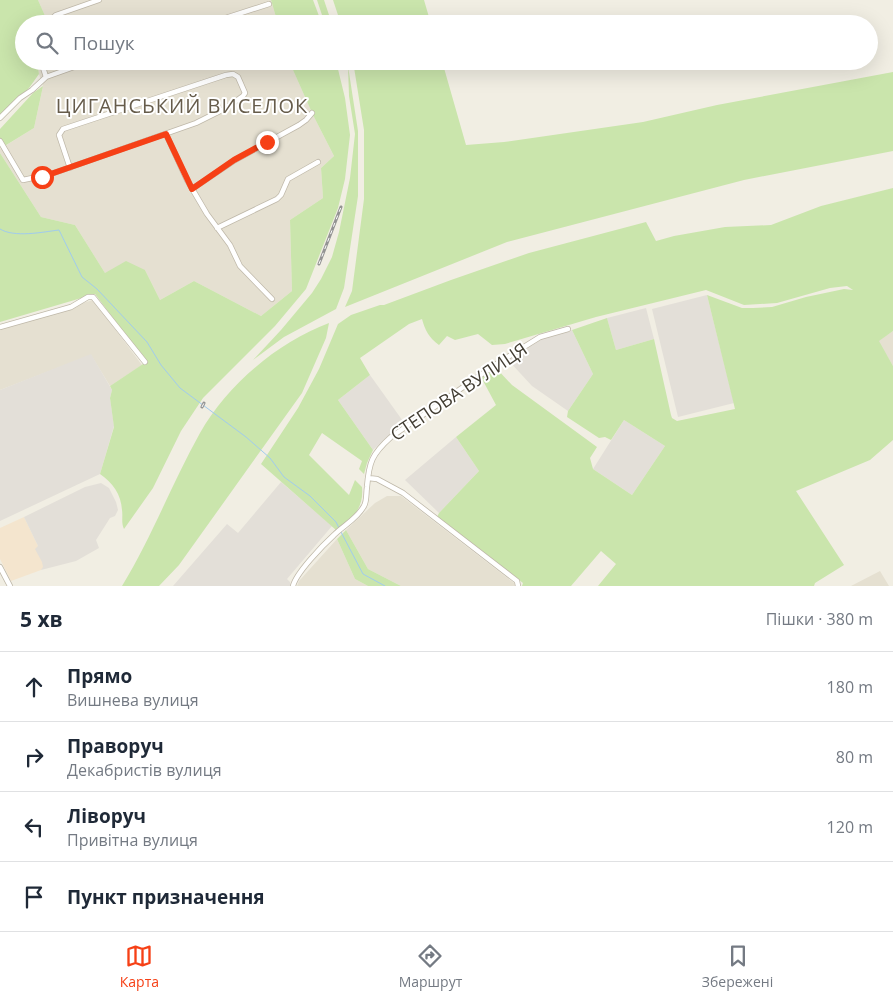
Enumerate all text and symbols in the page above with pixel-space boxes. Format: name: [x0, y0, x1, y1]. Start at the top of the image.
search box: [15, 15, 878, 70]
icon: search: [33, 29, 61, 57]
text: Пошук: [73, 30, 135, 56]
district label: ЦИГАНСЬКИЙ ВИСЕЛОК: [56, 92, 308, 119]
route end: [256, 131, 279, 154]
route start: [31, 166, 54, 189]
street label: СТЕПОВА ВУЛИЦЯ: [385, 337, 531, 446]
text: 5 хв: [20, 605, 63, 633]
text: Пішки · 380 m: [766, 608, 873, 630]
text: Прямо: [67, 663, 132, 689]
icon: ahead: [20, 673, 48, 701]
text: 180 m: [827, 676, 873, 698]
text: Вишнева вулиця: [67, 689, 199, 711]
text: Праворуч: [67, 733, 164, 759]
icon: right: [20, 743, 48, 771]
text: 80 m: [836, 746, 873, 768]
text: Декабристів вулиця: [67, 759, 222, 781]
text: Ліворуч: [67, 803, 146, 829]
icon: left: [20, 813, 48, 841]
text: 120 m: [827, 816, 873, 838]
text: Привітна вулиця: [67, 829, 198, 851]
icon: arrive: [20, 883, 48, 911]
text: Пункт призначення: [67, 884, 265, 910]
tab: Карта: [120, 942, 159, 991]
tab: Маршрут: [399, 942, 462, 991]
tab: Збережені: [702, 942, 773, 991]

